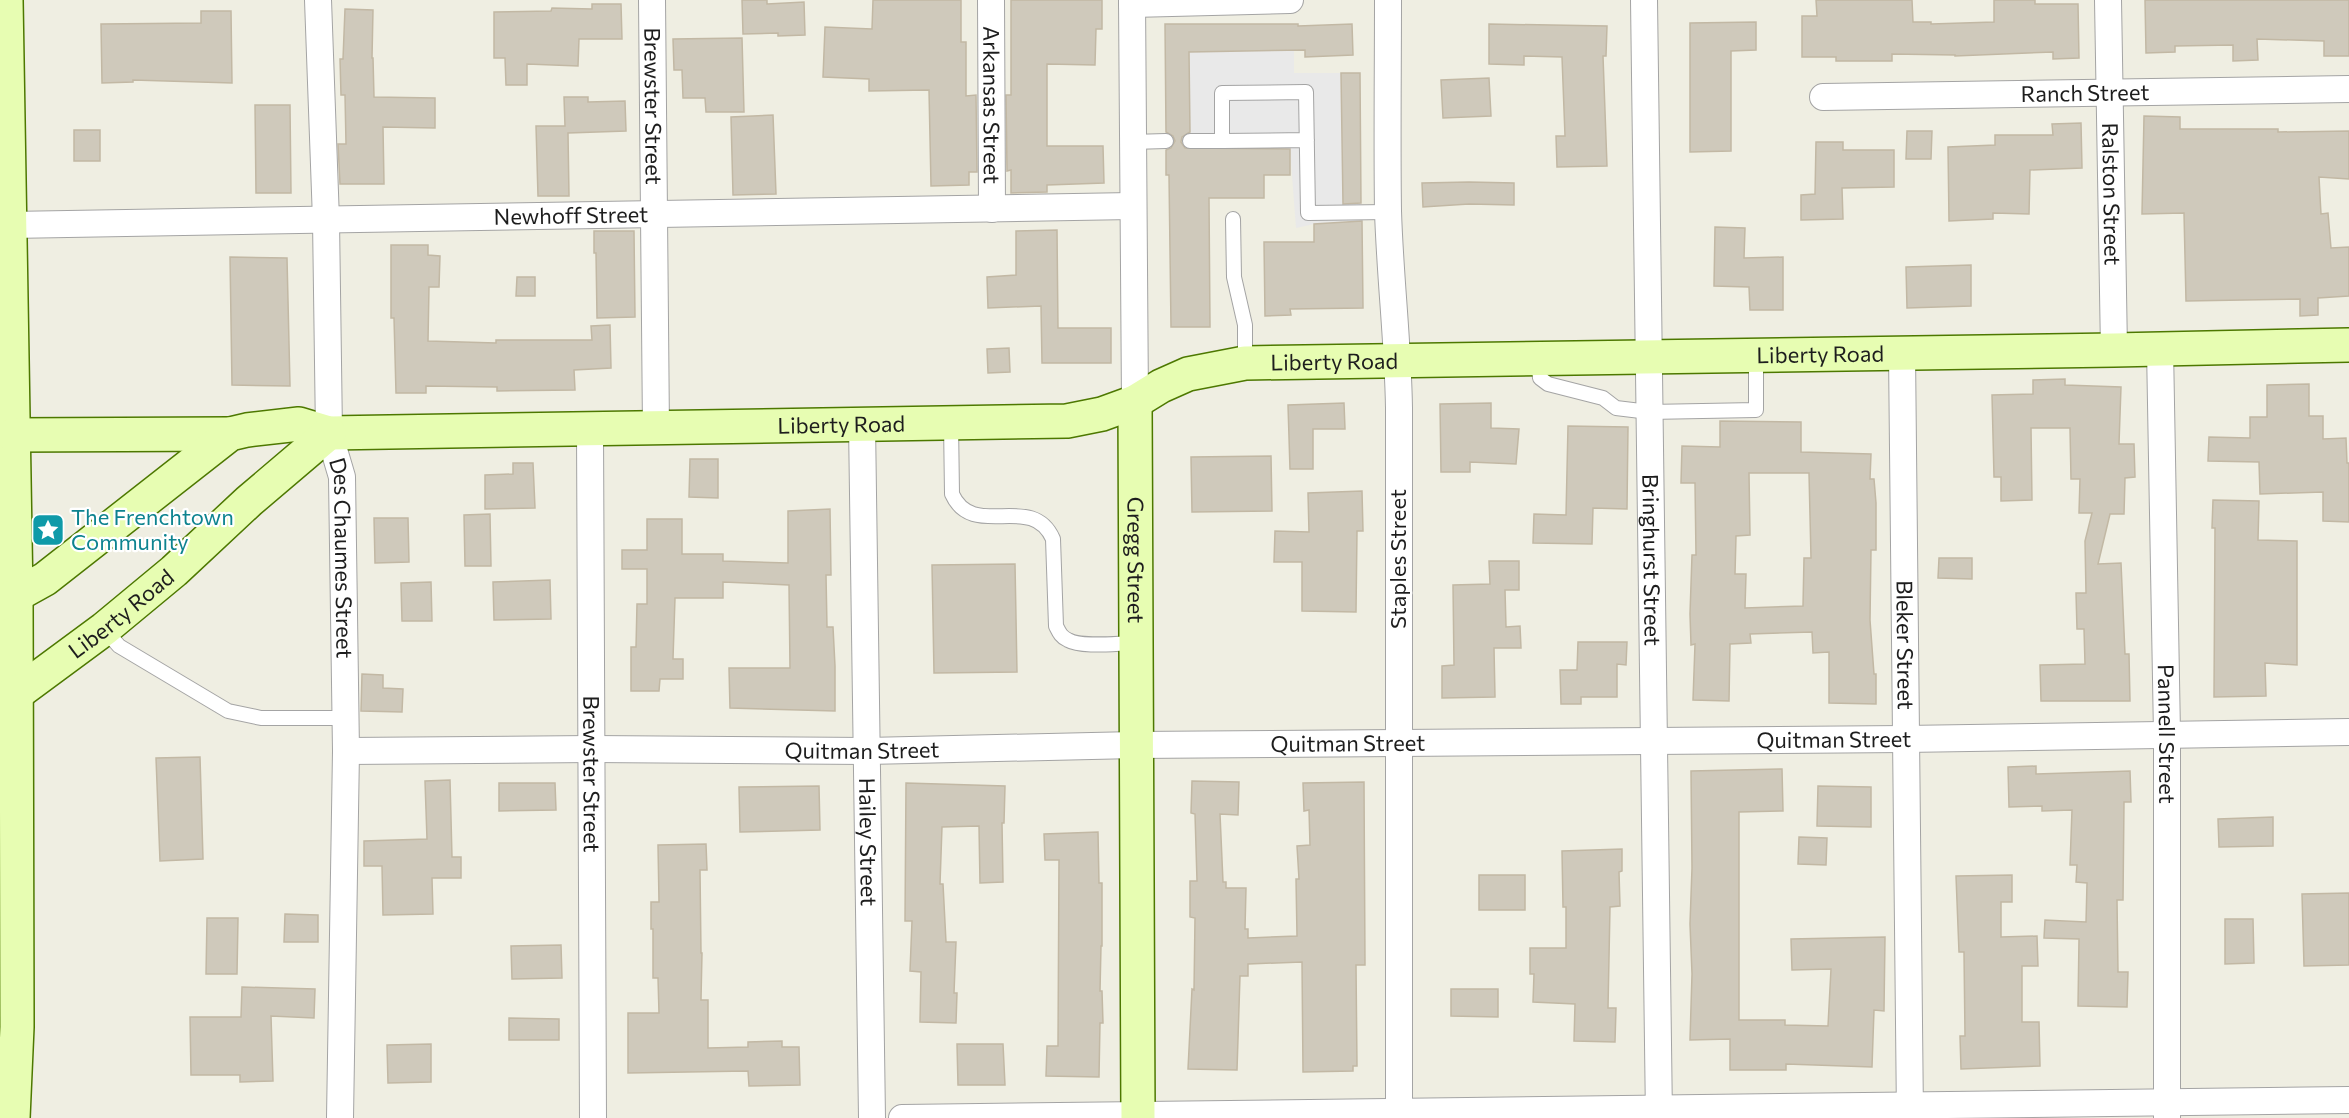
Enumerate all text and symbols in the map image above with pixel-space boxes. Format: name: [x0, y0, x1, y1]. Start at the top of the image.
street label: Arkansas Street: [978, 26, 1006, 184]
street label: Brewster Street: [639, 27, 668, 185]
street label: Ranch Street: [2020, 78, 2150, 107]
street label: Ralston Street: [2097, 122, 2127, 266]
street label: Newhoff Street: [493, 200, 648, 230]
street label: Liberty Road: [1756, 339, 1884, 368]
street label: Liberty Road: [1270, 347, 1398, 376]
street label: Liberty Road: [777, 410, 905, 439]
street label: Des Chaumes Street: [324, 454, 359, 659]
street label: Bringhurst Street: [1637, 474, 1667, 646]
street label: Staples Street: [1384, 489, 1411, 629]
street label: Gregg Street: [1122, 497, 1150, 623]
place label: The Frenchtown Community: [71, 503, 234, 555]
place icon: The Frenchtown Community: [30, 512, 66, 548]
street label: Liberty Road: [63, 563, 179, 664]
street label: Bleker Street: [1891, 580, 1920, 710]
street label: Pannell Street: [2153, 664, 2181, 804]
street label: Brewster Street: [578, 695, 606, 853]
street label: Quitman Street: [1756, 725, 1911, 753]
street label: Quitman Street: [1270, 729, 1425, 757]
street label: Quitman Street: [785, 735, 940, 764]
street label: Hailey Street: [854, 778, 883, 906]

